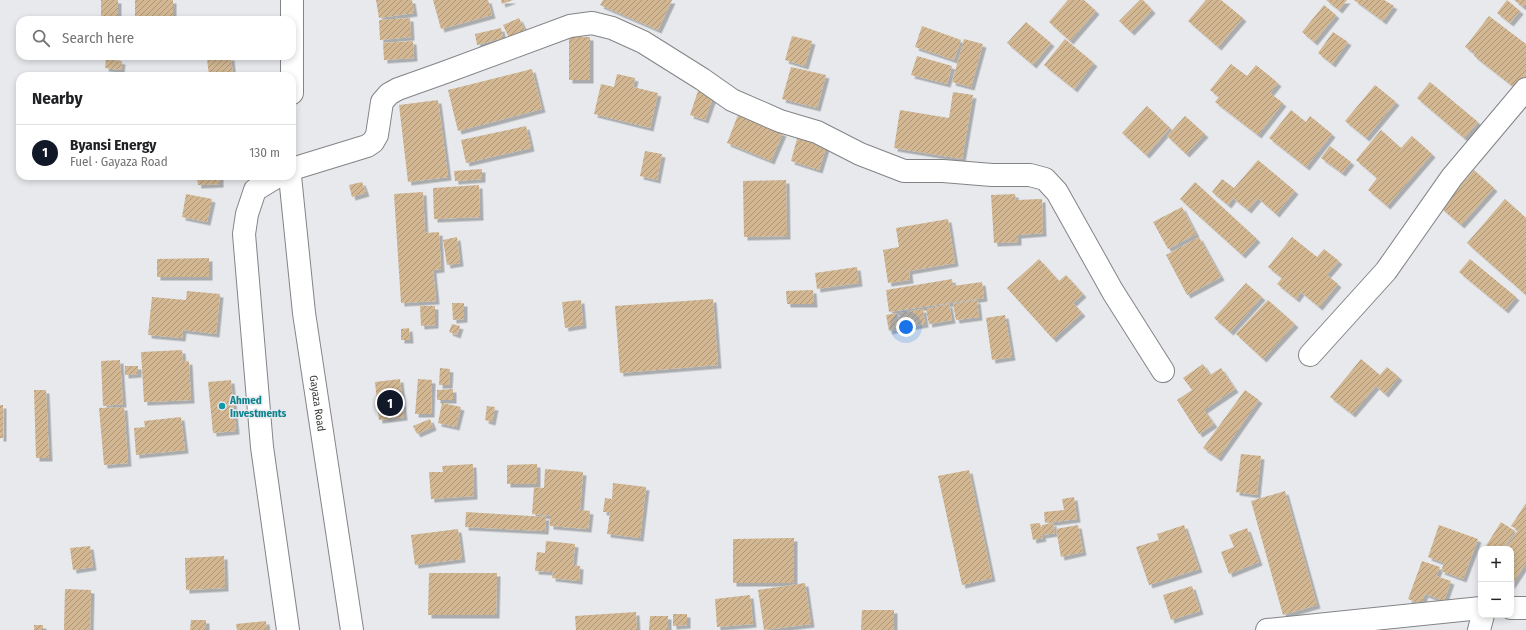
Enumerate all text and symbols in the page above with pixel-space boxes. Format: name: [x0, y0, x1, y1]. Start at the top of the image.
search box: [16, 16, 296, 60]
icon: search: [30, 27, 52, 49]
text: Search here: [62, 29, 134, 47]
text: Nearby: [32, 88, 83, 109]
text: Byansi Energy: [70, 136, 157, 154]
text: 1: [42, 145, 48, 160]
text: 130 m: [249, 145, 280, 160]
text: Fuel · Gayaza Road: [70, 154, 168, 169]
your location: [896, 317, 916, 337]
street label: Gayaza Road: [306, 374, 328, 432]
pin: 1: [377, 388, 403, 418]
place label: Ahmed Investments: [229, 394, 287, 420]
marker: Ahmed Investments: [217, 401, 227, 411]
map controls: [1478, 546, 1514, 618]
button: +: [1478, 546, 1514, 582]
button: −: [1478, 582, 1514, 618]

